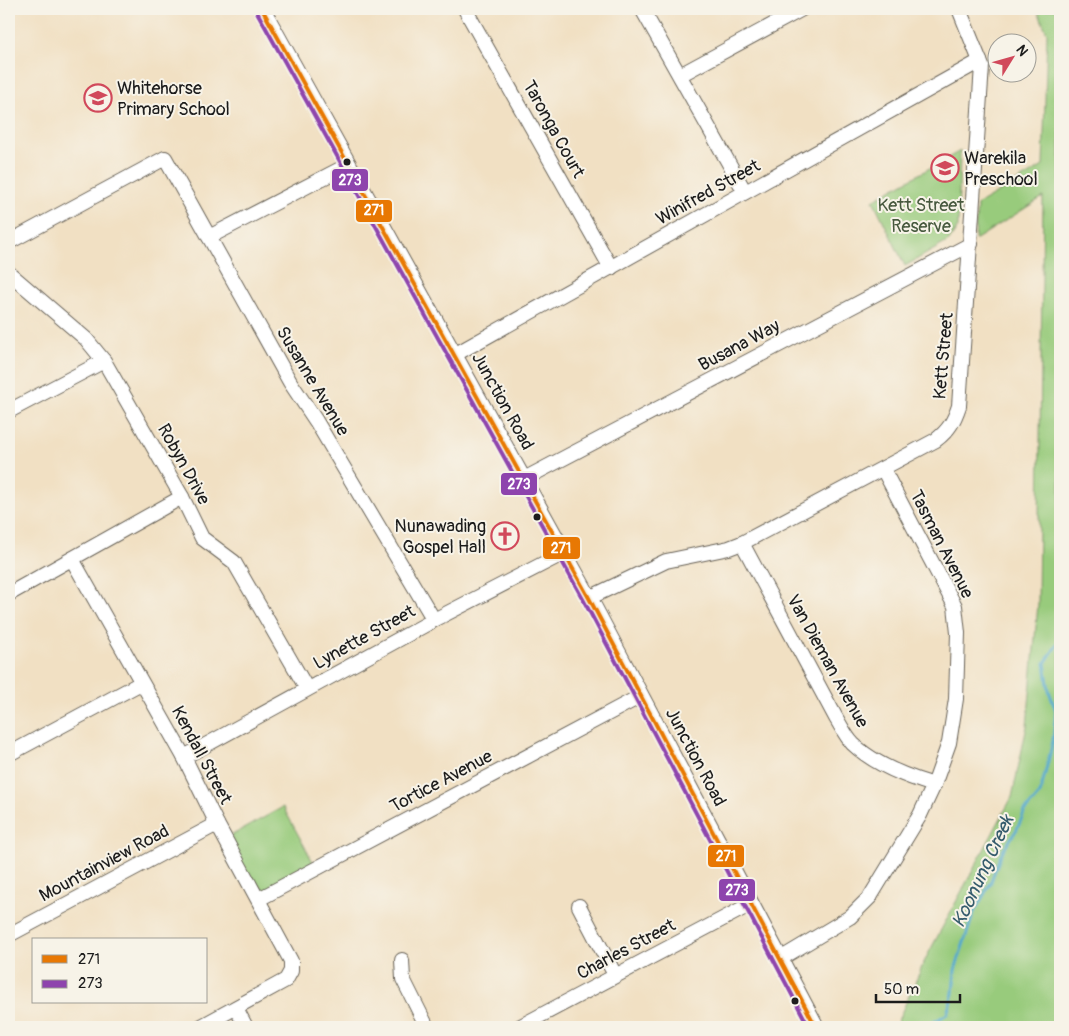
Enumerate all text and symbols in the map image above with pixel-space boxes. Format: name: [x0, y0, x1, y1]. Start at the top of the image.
north arrow: [986, 32, 1036, 82]
text: N: [1012, 42, 1032, 59]
street label: Taronga Court: [517, 76, 590, 183]
place label: Whitehorse Primary School: [117, 77, 230, 121]
school or university icon: Whitehorse Primary School: [83, 83, 113, 113]
place label: Warekila Preschool: [964, 147, 1038, 191]
school or university icon: Warekila Preschool: [930, 153, 960, 183]
street label: Winifred Street: [652, 154, 765, 231]
unlabelled marker: [342, 157, 352, 167]
line badge: 273: [331, 168, 369, 192]
text: 273: [338, 172, 362, 189]
park label: Kett Street Reserve: [878, 194, 965, 238]
line badge: 271: [355, 199, 393, 223]
text: 271: [364, 202, 384, 219]
street label: Kett Street: [928, 311, 959, 400]
street label: Busana Way: [695, 314, 784, 376]
street label: Susanne Avenue: [271, 322, 354, 440]
street label: Junction Road: [466, 348, 539, 454]
street label: Robyn Drive: [152, 420, 215, 509]
line badge: 273: [500, 472, 538, 496]
text: 273: [507, 476, 531, 493]
street label: Tasman Avenue: [904, 486, 979, 602]
unlabelled marker: [532, 512, 542, 522]
place label: Nunawading Gospel Hall: [395, 515, 486, 559]
church icon: Nunawading Gospel Hall: [490, 521, 520, 551]
line badge: 271: [542, 536, 581, 560]
text: 271: [551, 540, 571, 557]
street label: Van Dieman Avenue: [781, 590, 874, 732]
street label: Lynette Street: [309, 600, 420, 675]
street label: Kendall Street: [166, 702, 237, 809]
street label: Junction Road: [660, 704, 731, 810]
street label: Tortice Avenue: [386, 745, 497, 818]
water label: Koonung Creek: [946, 810, 1020, 931]
street label: Mountainview Road: [35, 819, 173, 907]
line badge: 271: [707, 844, 745, 868]
text: 271: [716, 848, 736, 865]
line badge: 273: [718, 878, 756, 902]
text: 273: [725, 882, 749, 899]
street label: Charles Street: [573, 914, 680, 985]
legend: [32, 938, 208, 1004]
text: 271: [78, 950, 100, 969]
scale bar: [876, 971, 960, 1003]
text: 273: [78, 974, 103, 993]
text: 50 m: [884, 980, 919, 999]
unlabelled marker: [790, 996, 800, 1006]

